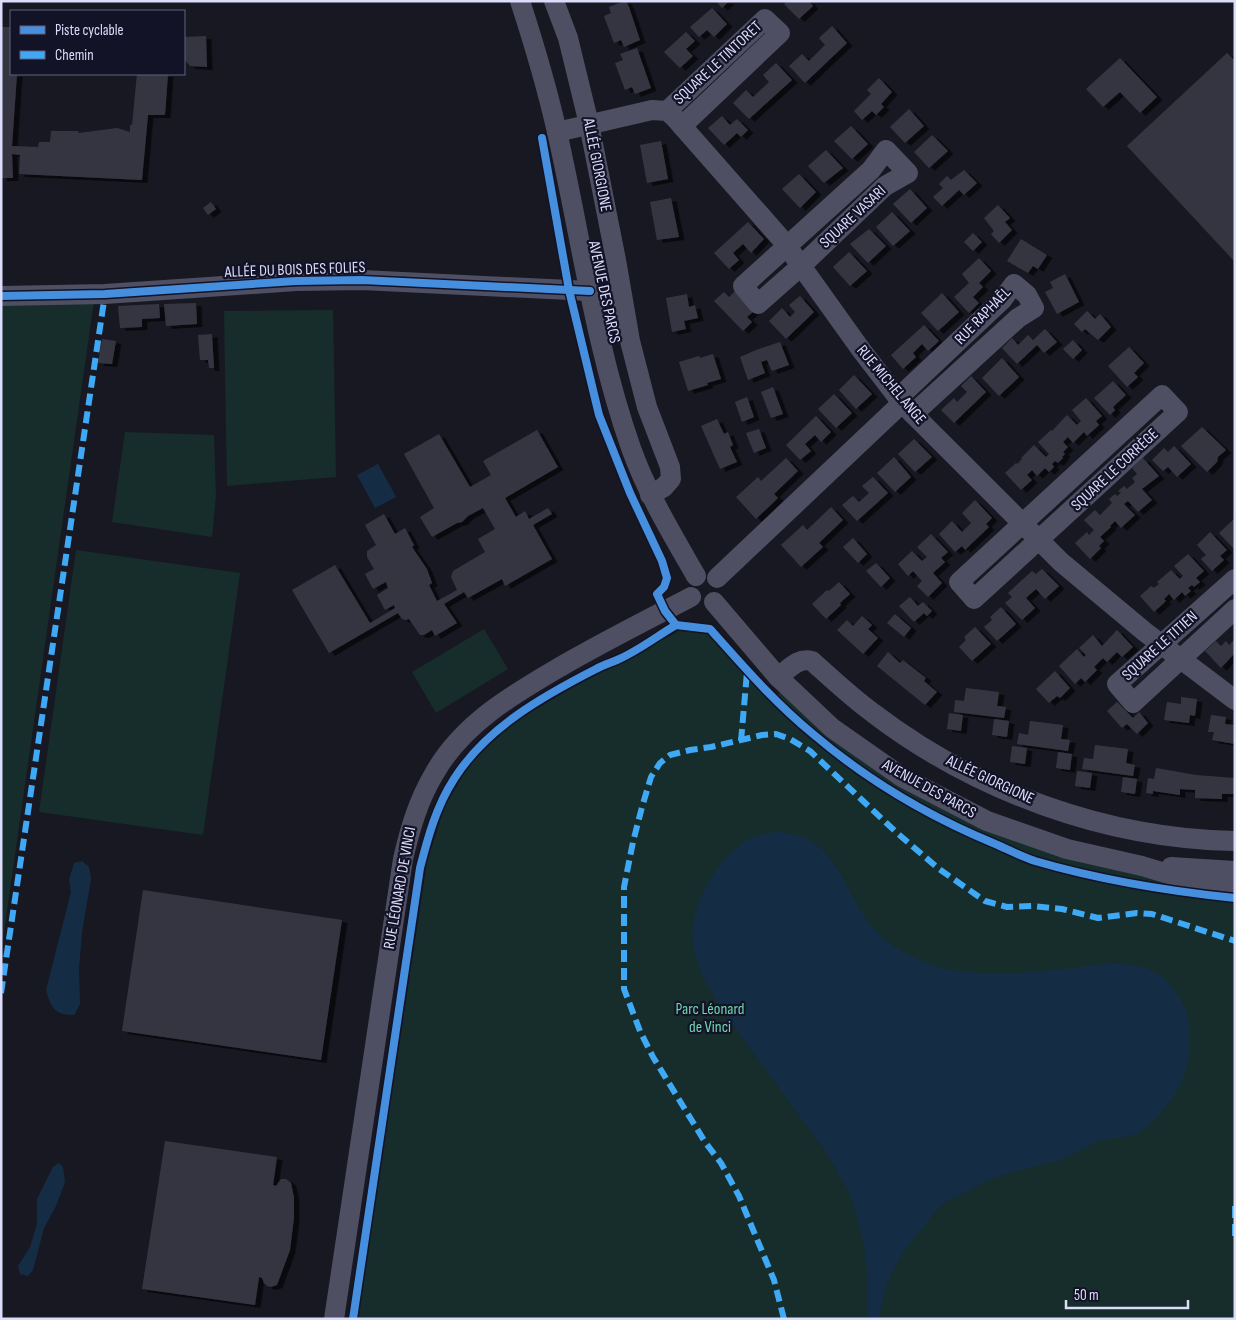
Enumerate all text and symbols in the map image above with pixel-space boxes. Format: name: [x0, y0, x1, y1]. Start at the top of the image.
legend: [10, 10, 185, 75]
street label: SQUARE LE TINTORET: [670, 17, 766, 109]
text: Piste cyclable: [55, 21, 124, 40]
text: Chemin: [55, 46, 94, 65]
street label: ALLÉE GIORGIONE: [578, 116, 615, 213]
street label: SQUARE VASARI: [816, 181, 890, 253]
street label: AVENUE DES PARCS: [584, 238, 624, 345]
street label: ALLÉE DU BOIS DES FOLIES: [223, 258, 366, 282]
street label: RUE RAPHAËL: [951, 283, 1015, 349]
street label: RUE MICHEL ANGE: [852, 341, 930, 429]
street label: SQUARE LE CORRÈGE: [1067, 425, 1163, 515]
street label: SQUARE LE TITIEN: [1118, 607, 1202, 685]
street label: ALLÉE GIORGIONE: [942, 751, 1037, 809]
street label: AVENUE DES PARCS: [878, 755, 979, 823]
street label: RUE LÉONARD DE VINCI: [380, 825, 420, 951]
park label: Parc Léonard de Vinci: [676, 1000, 744, 1037]
scale bar: [1066, 1278, 1188, 1310]
text: 50 m: [1074, 1286, 1099, 1305]

